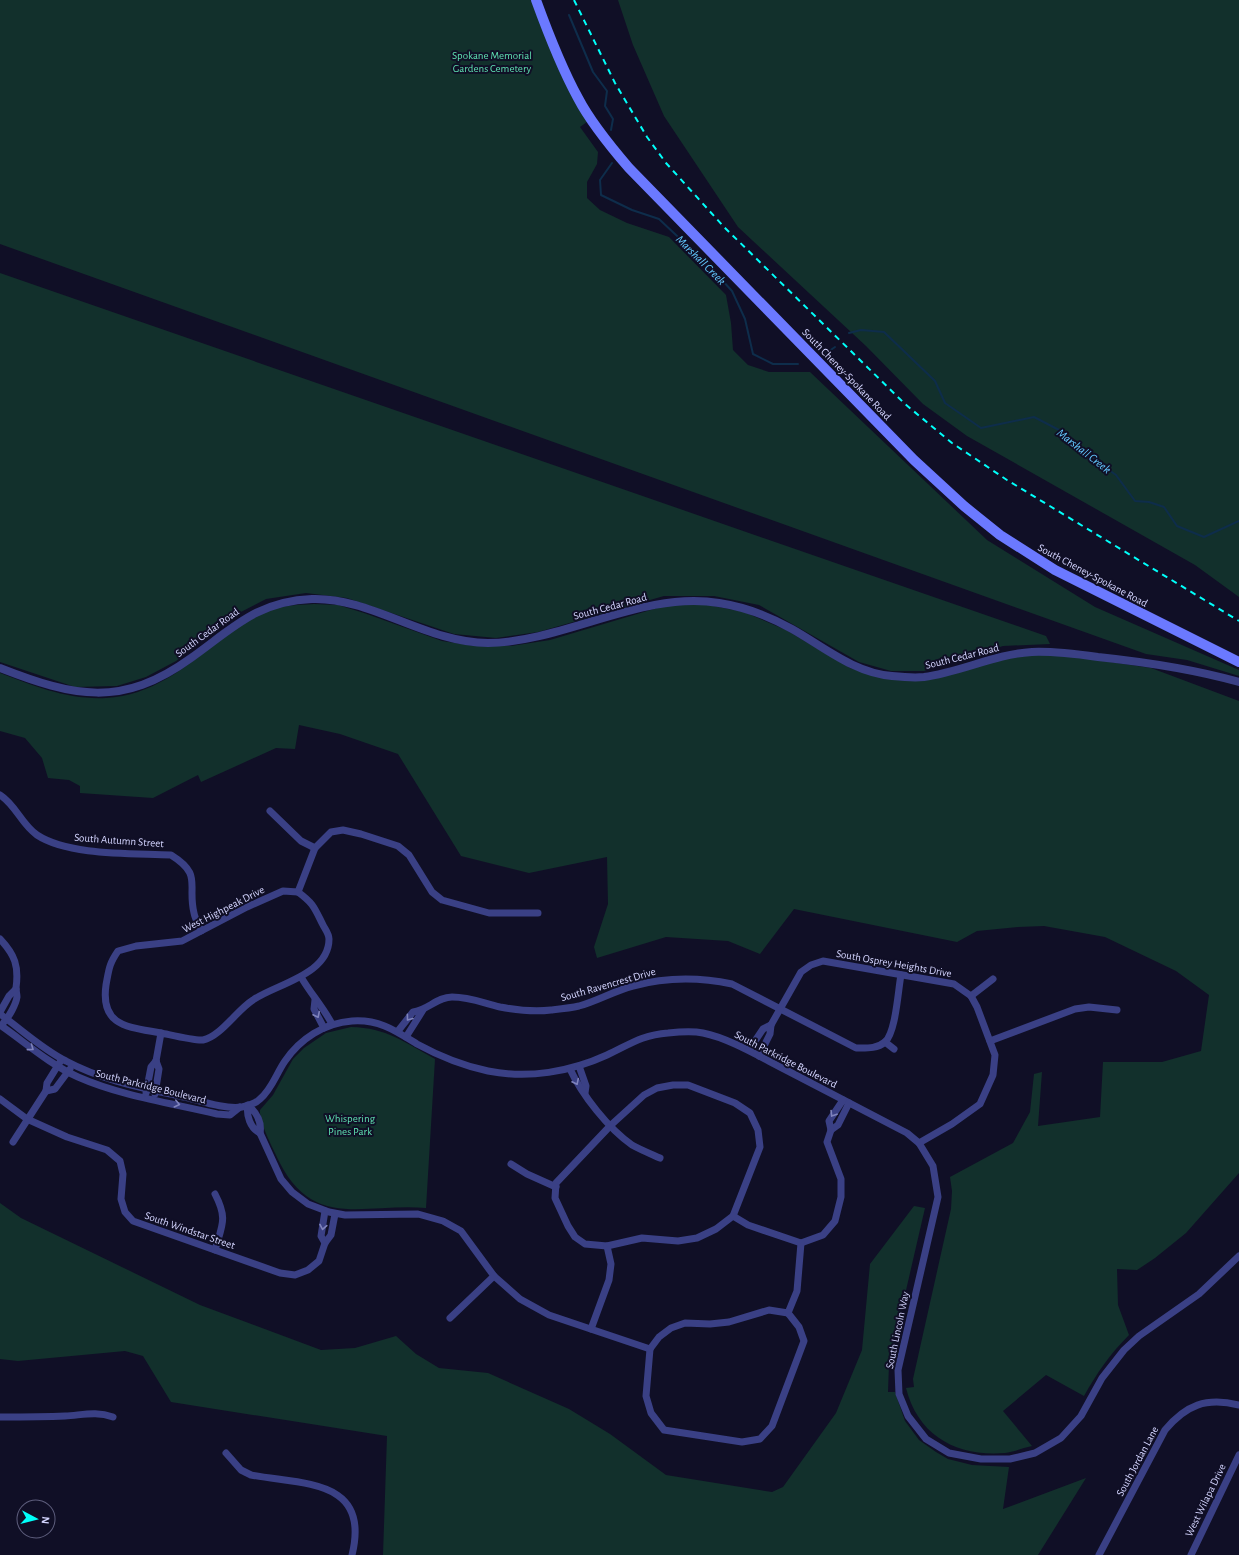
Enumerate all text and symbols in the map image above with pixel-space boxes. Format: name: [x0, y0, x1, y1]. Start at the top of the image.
park label: Spokane Memorial Gardens Cemetery: [452, 50, 532, 74]
water label: Marshall Creek: [674, 233, 728, 287]
street label: South Cheney-Spokane Road: [800, 326, 893, 422]
water label: Marshall Creek: [1055, 426, 1114, 476]
street label: South Cheney-Spokane Road: [1036, 542, 1150, 609]
street label: South Cedar Road: [572, 591, 648, 622]
street label: South Cedar Road: [174, 606, 241, 659]
street label: South Cedar Road: [924, 642, 1000, 671]
street label: South Autumn Street: [74, 832, 165, 849]
street label: West Highpeak Drive: [180, 884, 266, 935]
street label: South Osprey Heights Drive: [835, 948, 953, 979]
street label: South Ravencrest Drive: [559, 966, 657, 1003]
one-way arrow: [312, 1010, 320, 1018]
one-way arrow: [407, 1013, 414, 1020]
street label: South Parkridge Boulevard: [733, 1029, 839, 1090]
one-way arrow: [26, 1044, 33, 1051]
street label: South Parkridge Boulevard: [94, 1067, 208, 1106]
one-way arrow: [571, 1078, 579, 1085]
one-way arrow: [174, 1100, 180, 1108]
one-way arrow: [831, 1110, 838, 1117]
park label: Whispering Pines Park: [325, 1113, 376, 1137]
street label: South Windstar Street: [143, 1210, 237, 1251]
one-way arrow: [319, 1224, 327, 1231]
street label: South Lincoln Way: [884, 1290, 911, 1370]
street label: South Jordan Lane: [1114, 1424, 1160, 1498]
street label: West Wilapa Drive: [1183, 1462, 1228, 1538]
north arrow: [16, 1499, 56, 1539]
text: N: [40, 1516, 51, 1525]

